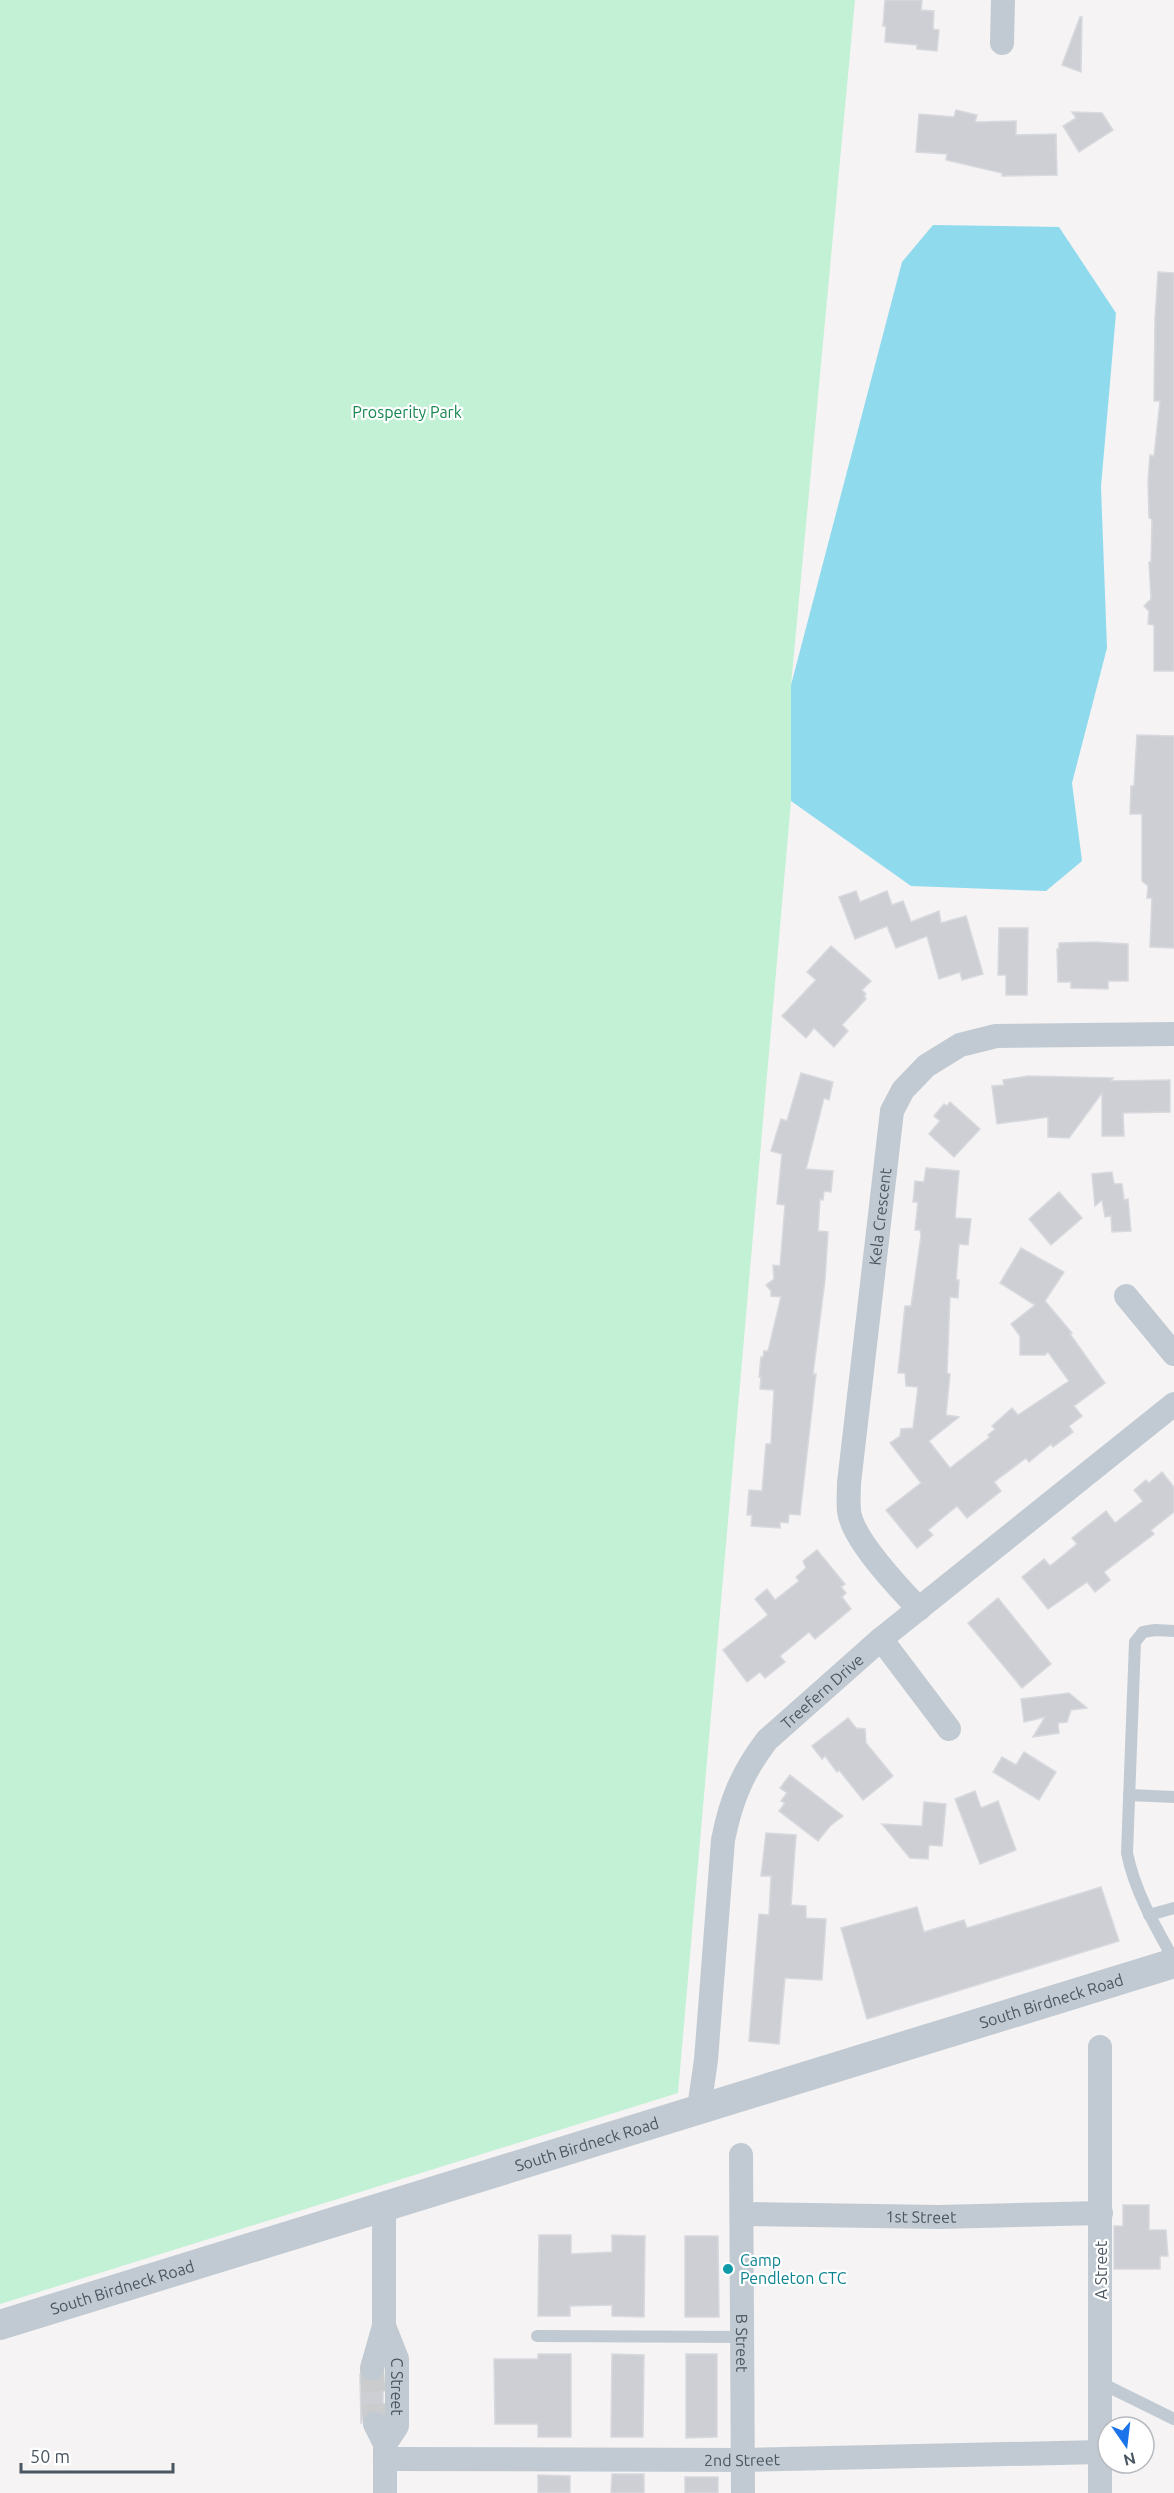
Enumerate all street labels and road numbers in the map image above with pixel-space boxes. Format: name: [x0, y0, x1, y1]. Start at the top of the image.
street label: Kela Crescent: [865, 1166, 894, 1266]
street label: Treefern Drive: [777, 1650, 867, 1732]
street label: South Birdneck Road: [977, 1970, 1125, 2032]
street label: South Birdneck Road: [513, 2113, 661, 2175]
street label: 1st Street: [886, 2207, 957, 2226]
street label: A Street: [1092, 2240, 1110, 2299]
street label: South Birdneck Road: [48, 2257, 196, 2318]
street label: B Street: [733, 2314, 751, 2373]
street label: C Street: [388, 2357, 406, 2416]
street label: 2nd Street: [704, 2450, 781, 2469]

